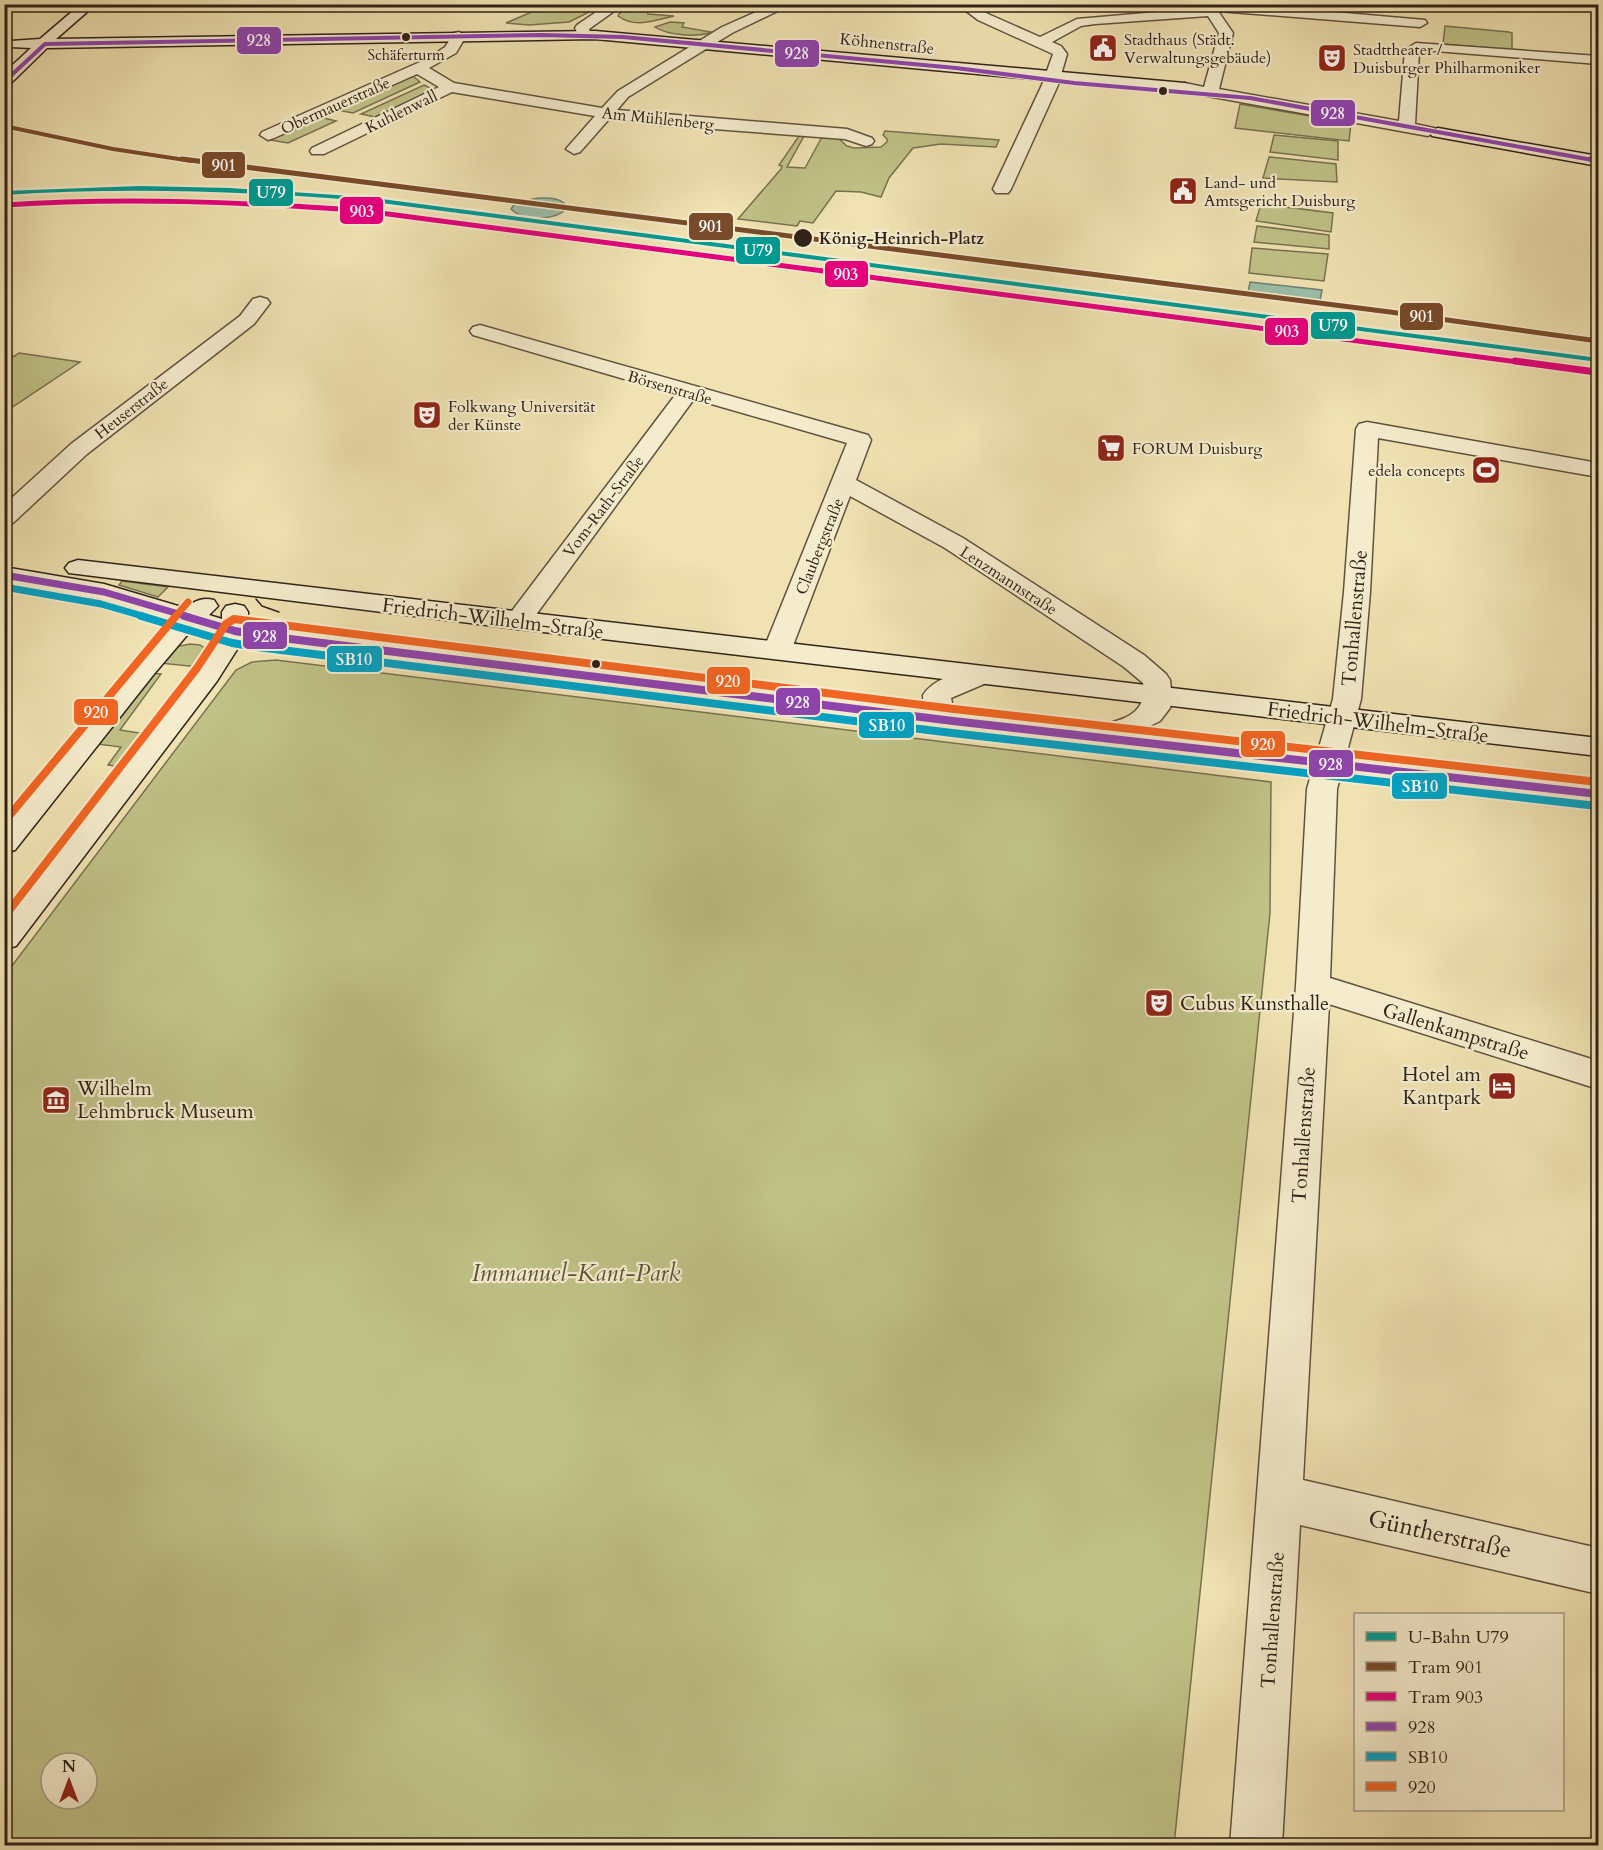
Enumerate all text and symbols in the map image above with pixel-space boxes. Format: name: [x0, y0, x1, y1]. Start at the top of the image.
line badge: 928: [236, 26, 282, 55]
street label: Köhnenstraße: [839, 28, 935, 60]
place label: Stadthaus (Städt. Verwaltungsgebäude): [1124, 29, 1271, 69]
text: 928: [247, 30, 271, 52]
marker: Schäferturm: [400, 31, 412, 43]
public building icon: Stadthaus (Städt. Verwaltungsgebäude): [1087, 32, 1119, 64]
line badge: 928: [774, 39, 820, 68]
place label: Stadttheater / Duisburger Philharmoniker: [1353, 39, 1540, 79]
theatre icon: Stadttheater / Duisburger Philharmoniker: [1316, 42, 1348, 74]
text: 928: [785, 43, 809, 65]
place label: Schäferturm: [367, 45, 445, 65]
street label: Obermauerstraße: [277, 72, 394, 140]
street label: Kuhlenwall: [362, 85, 441, 139]
unlabelled marker: [1157, 85, 1169, 97]
line badge: 928: [1310, 99, 1356, 127]
street label: Am Mühlenberg: [601, 102, 715, 136]
text: 928: [1321, 103, 1345, 125]
line badge: 901: [201, 151, 246, 179]
text: 901: [212, 155, 236, 177]
place label: Land- und Amtsgericht Duisburg: [1204, 172, 1355, 212]
public building icon: Land- und Amtsgericht Duisburg: [1167, 175, 1199, 207]
line badge: U79: [248, 178, 294, 207]
text: U79: [256, 182, 286, 204]
line badge: 903: [339, 196, 384, 225]
text: 903: [350, 201, 374, 223]
line badge: 901: [688, 212, 734, 241]
text: 901: [699, 216, 723, 238]
marker: König-Heinrich-Platz: [792, 227, 814, 249]
place label: König-Heinrich-Platz: [819, 228, 984, 250]
line badge: U79: [735, 236, 781, 265]
text: U79: [743, 240, 773, 262]
line badge: 903: [824, 260, 869, 288]
text: 903: [834, 264, 858, 286]
line badge: 901: [1399, 302, 1444, 331]
text: 901: [1410, 306, 1434, 328]
line badge: U79: [1310, 311, 1356, 340]
text: U79: [1318, 315, 1348, 337]
line badge: 903: [1264, 317, 1309, 346]
text: 903: [1275, 321, 1299, 343]
street label: Börsenstraße: [625, 365, 715, 411]
street label: Heuserstraße: [90, 373, 173, 444]
place label: Folkwang Universität der Künste: [448, 396, 595, 436]
theatre icon: Folkwang Universität der Künste: [411, 399, 443, 431]
supermarket icon: FORUM Duisburg: [1095, 432, 1127, 464]
place label: FORUM Duisburg: [1132, 438, 1262, 460]
street label: Vom-Rath-Straße: [558, 451, 649, 562]
sports icon: edela concepts: [1470, 454, 1502, 486]
place label: edela concepts: [1368, 460, 1465, 482]
street label: Claubergstraße: [791, 495, 849, 598]
street label: Lenzmannstraße: [956, 541, 1061, 621]
street label: Tonhallenstraße: [1335, 549, 1374, 687]
street label: Friedrich-Wilhelm-Straße: [381, 592, 605, 645]
line badge: 928: [242, 621, 288, 650]
text: 928: [253, 626, 277, 648]
line badge: SB10: [326, 645, 383, 673]
text: SB10: [336, 649, 372, 671]
unlabelled marker: [590, 658, 602, 670]
line badge: 920: [706, 666, 751, 695]
text: 920: [716, 671, 740, 693]
line badge: 928: [775, 687, 821, 716]
text: 928: [786, 692, 810, 714]
street label: Friedrich-Wilhelm-Straße: [1266, 696, 1490, 749]
line badge: 920: [73, 698, 119, 726]
text: 920: [84, 702, 108, 724]
line badge: SB10: [858, 711, 915, 739]
text: SB10: [869, 715, 905, 737]
line badge: 920: [1240, 730, 1286, 758]
text: 920: [1251, 734, 1275, 756]
line badge: 928: [1308, 749, 1354, 778]
text: 928: [1319, 754, 1343, 776]
line badge: SB10: [1391, 772, 1448, 800]
text: SB10: [1402, 776, 1438, 798]
theatre icon: Cubus Kunsthalle: [1143, 987, 1175, 1019]
place label: Cubus Kunsthalle: [1180, 990, 1329, 1017]
street label: Gallenkampstraße: [1379, 996, 1532, 1067]
place label: Hotel am Kantpark: [1402, 1061, 1481, 1111]
street label: Tonhallenstraße: [1285, 1066, 1322, 1204]
hotel icon: Hotel am Kantpark: [1486, 1070, 1518, 1102]
place label: Wilhelm Lehmbruck Museum: [76, 1075, 254, 1125]
museum icon: Wilhelm Lehmbruck Museum: [40, 1084, 72, 1116]
park label: Immanuel-Kant-Park: [472, 1257, 680, 1290]
street label: Güntherstraße: [1365, 1502, 1515, 1567]
street label: Tonhallenstraße: [1254, 1551, 1291, 1689]
legend: [1354, 1613, 1564, 1811]
text: U-Bahn U79: [1408, 1625, 1509, 1650]
text: Tram 901: [1408, 1655, 1483, 1680]
text: Tram 903: [1408, 1685, 1483, 1710]
text: 928: [1408, 1715, 1436, 1740]
text: SB10: [1408, 1745, 1448, 1770]
north arrow: [39, 1751, 99, 1811]
text: N: [62, 1756, 76, 1778]
text: 920: [1408, 1775, 1436, 1800]

